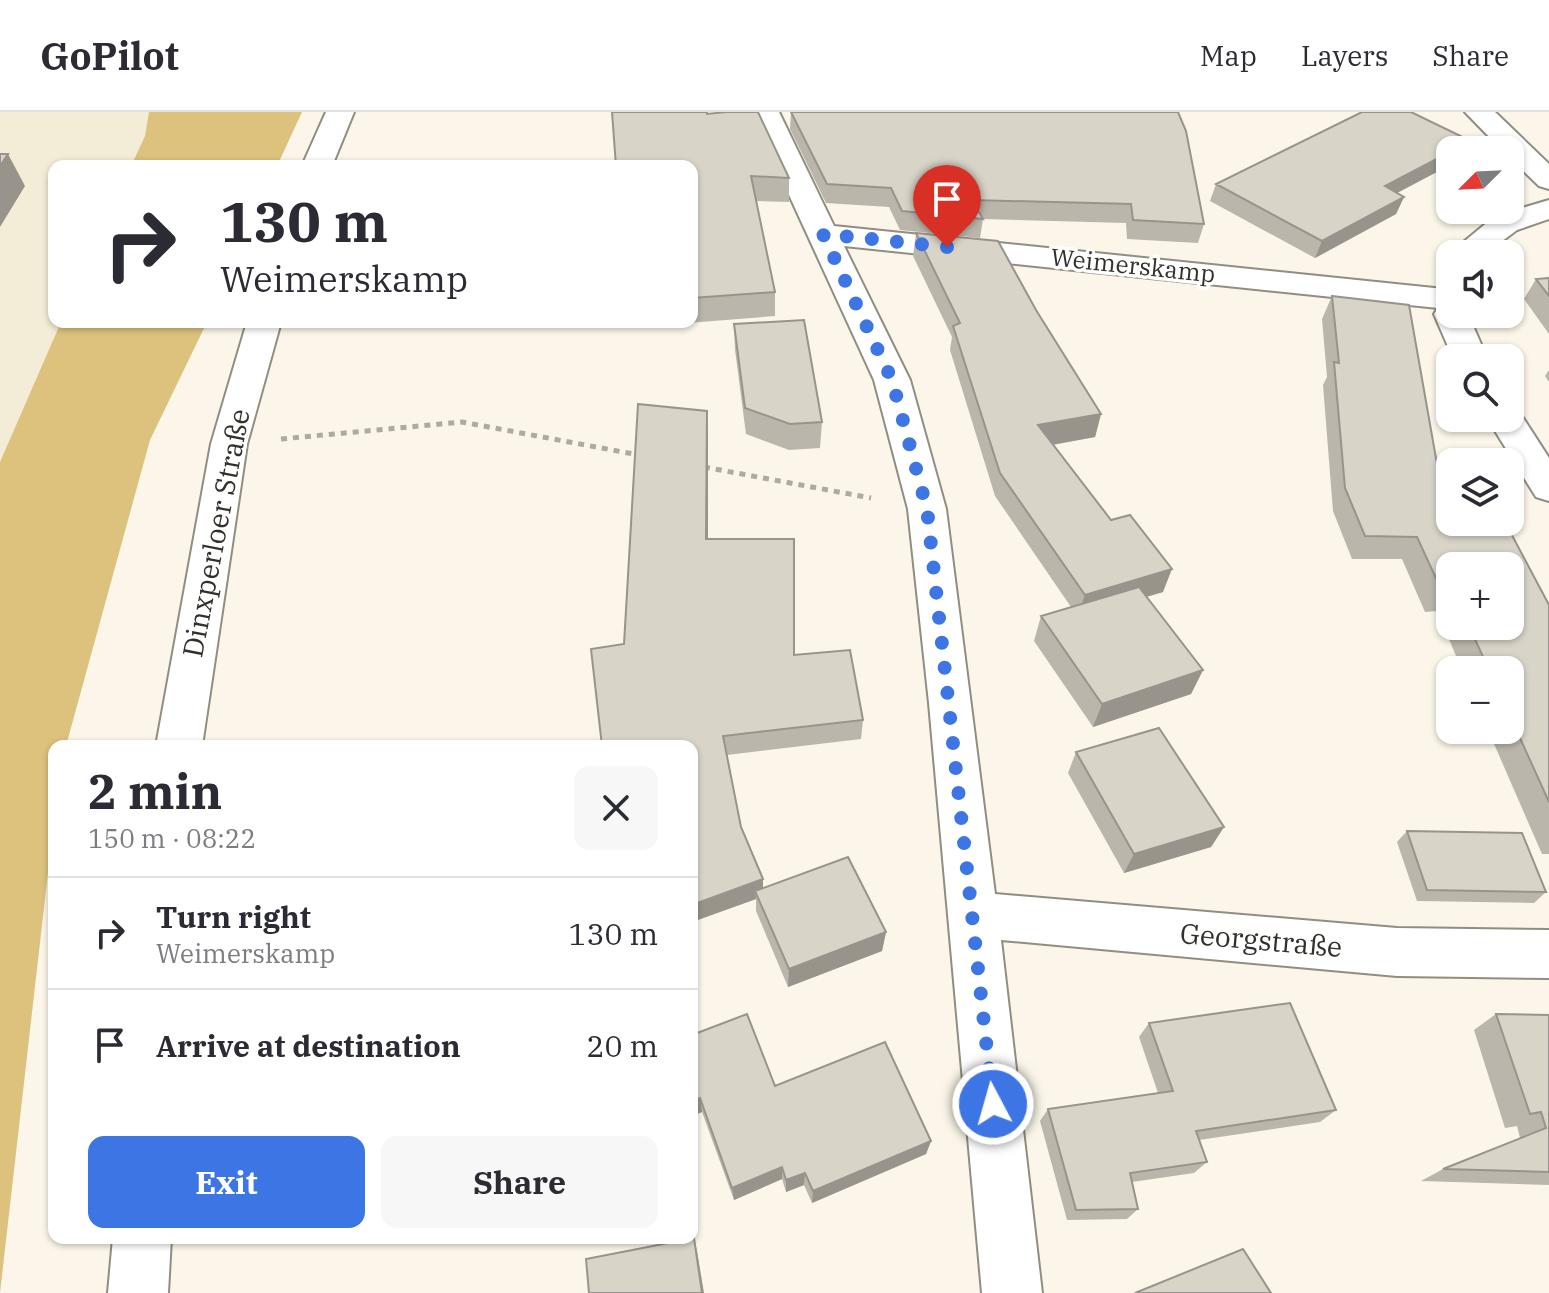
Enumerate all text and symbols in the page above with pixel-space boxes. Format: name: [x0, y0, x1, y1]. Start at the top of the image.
text: GoPilot: [40, 31, 179, 80]
text: Map: [1200, 37, 1257, 74]
text: Layers: [1301, 37, 1388, 74]
text: Share: [1432, 37, 1509, 74]
north arrow: [1436, 136, 1524, 224]
map controls: [1436, 136, 1524, 744]
pin: [913, 165, 981, 247]
icon: arrive: [925, 177, 969, 221]
text: 130 m: [220, 185, 388, 257]
icon: right: [88, 192, 192, 296]
street label: Weimerskamp: [1049, 240, 1217, 290]
button: sound: [1436, 240, 1524, 328]
text: Weimerskamp: [220, 255, 468, 302]
button: search: [1436, 344, 1524, 432]
street label: Dinxperloer Straße: [173, 405, 258, 660]
button: layers: [1436, 448, 1524, 536]
button: +: [1436, 552, 1524, 640]
button: −: [1436, 656, 1524, 744]
text: 2 min: [88, 760, 222, 822]
button: close: [574, 766, 658, 850]
text: 150 m · 08:22: [88, 821, 256, 855]
text: Turn right: [156, 897, 311, 936]
icon: right: [88, 911, 132, 955]
text: 130 m: [568, 914, 658, 953]
street label: Georgstraße: [1178, 914, 1344, 965]
text: Weimerskamp: [156, 936, 335, 970]
icon: arrive: [88, 1023, 132, 1067]
text: Arrive at destination: [156, 1026, 461, 1065]
text: 20 m: [586, 1026, 658, 1065]
position arrow: [951, 1062, 1035, 1146]
button: Exit: [88, 1136, 365, 1228]
button: Share: [381, 1136, 658, 1228]

